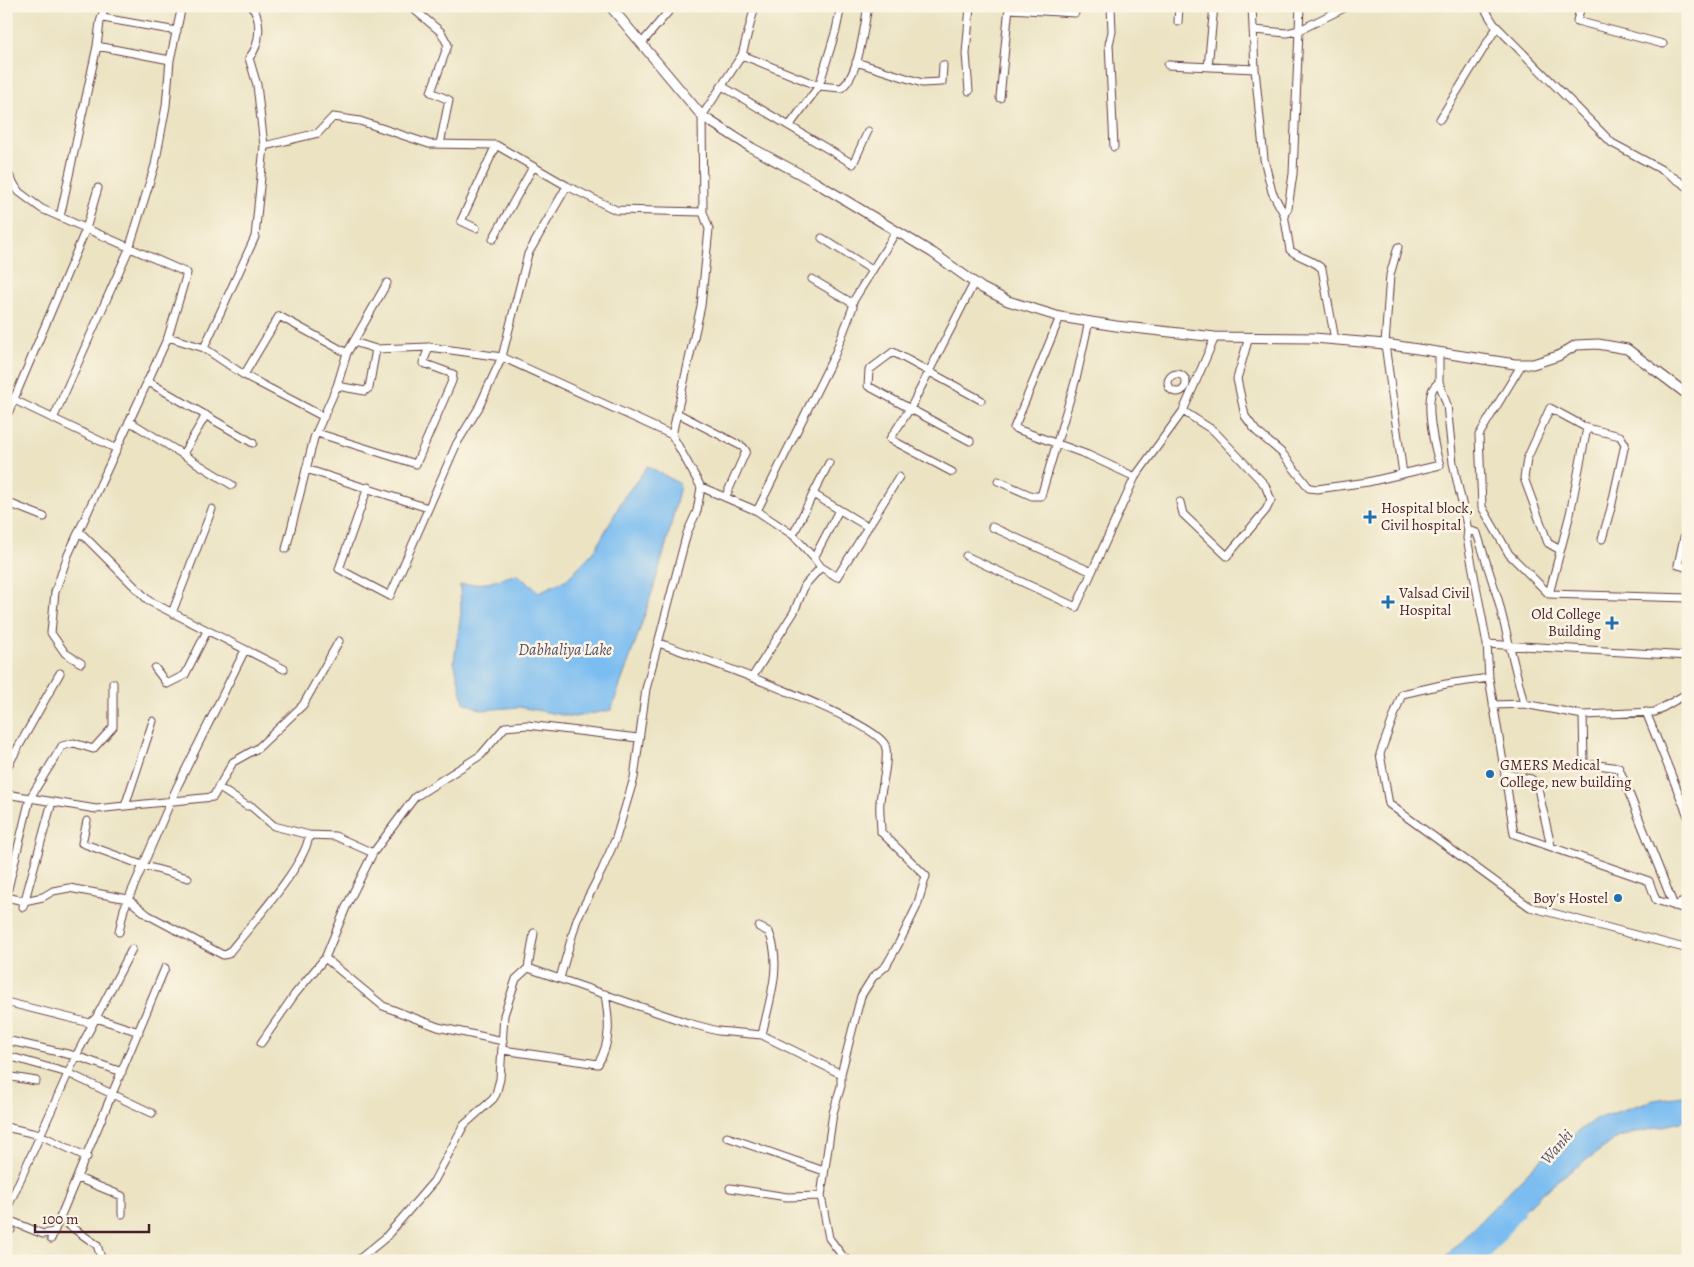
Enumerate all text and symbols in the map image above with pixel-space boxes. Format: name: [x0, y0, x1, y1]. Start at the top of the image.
place label: Hospital block, Civil hospital: [1381, 498, 1473, 535]
marker: Hospital block, Civil hospital: [1363, 510, 1377, 524]
place label: Valsad Civil Hospital: [1398, 583, 1470, 620]
marker: Valsad Civil Hospital: [1381, 595, 1395, 609]
place label: Old College Building: [1531, 604, 1601, 641]
marker: Old College Building: [1605, 616, 1619, 630]
water label: Dabhaliya Lake: [518, 639, 612, 661]
place label: GMERS Medical College, new building: [1500, 755, 1632, 792]
marker: GMERS Medical College, new building: [1484, 768, 1496, 780]
place label: Boy's Hostel: [1533, 888, 1608, 908]
marker: Boy's Hostel: [1612, 892, 1624, 904]
water label: Wanki: [1536, 1125, 1578, 1169]
scale bar: [35, 1202, 149, 1234]
text: 100 m: [42, 1209, 79, 1229]

